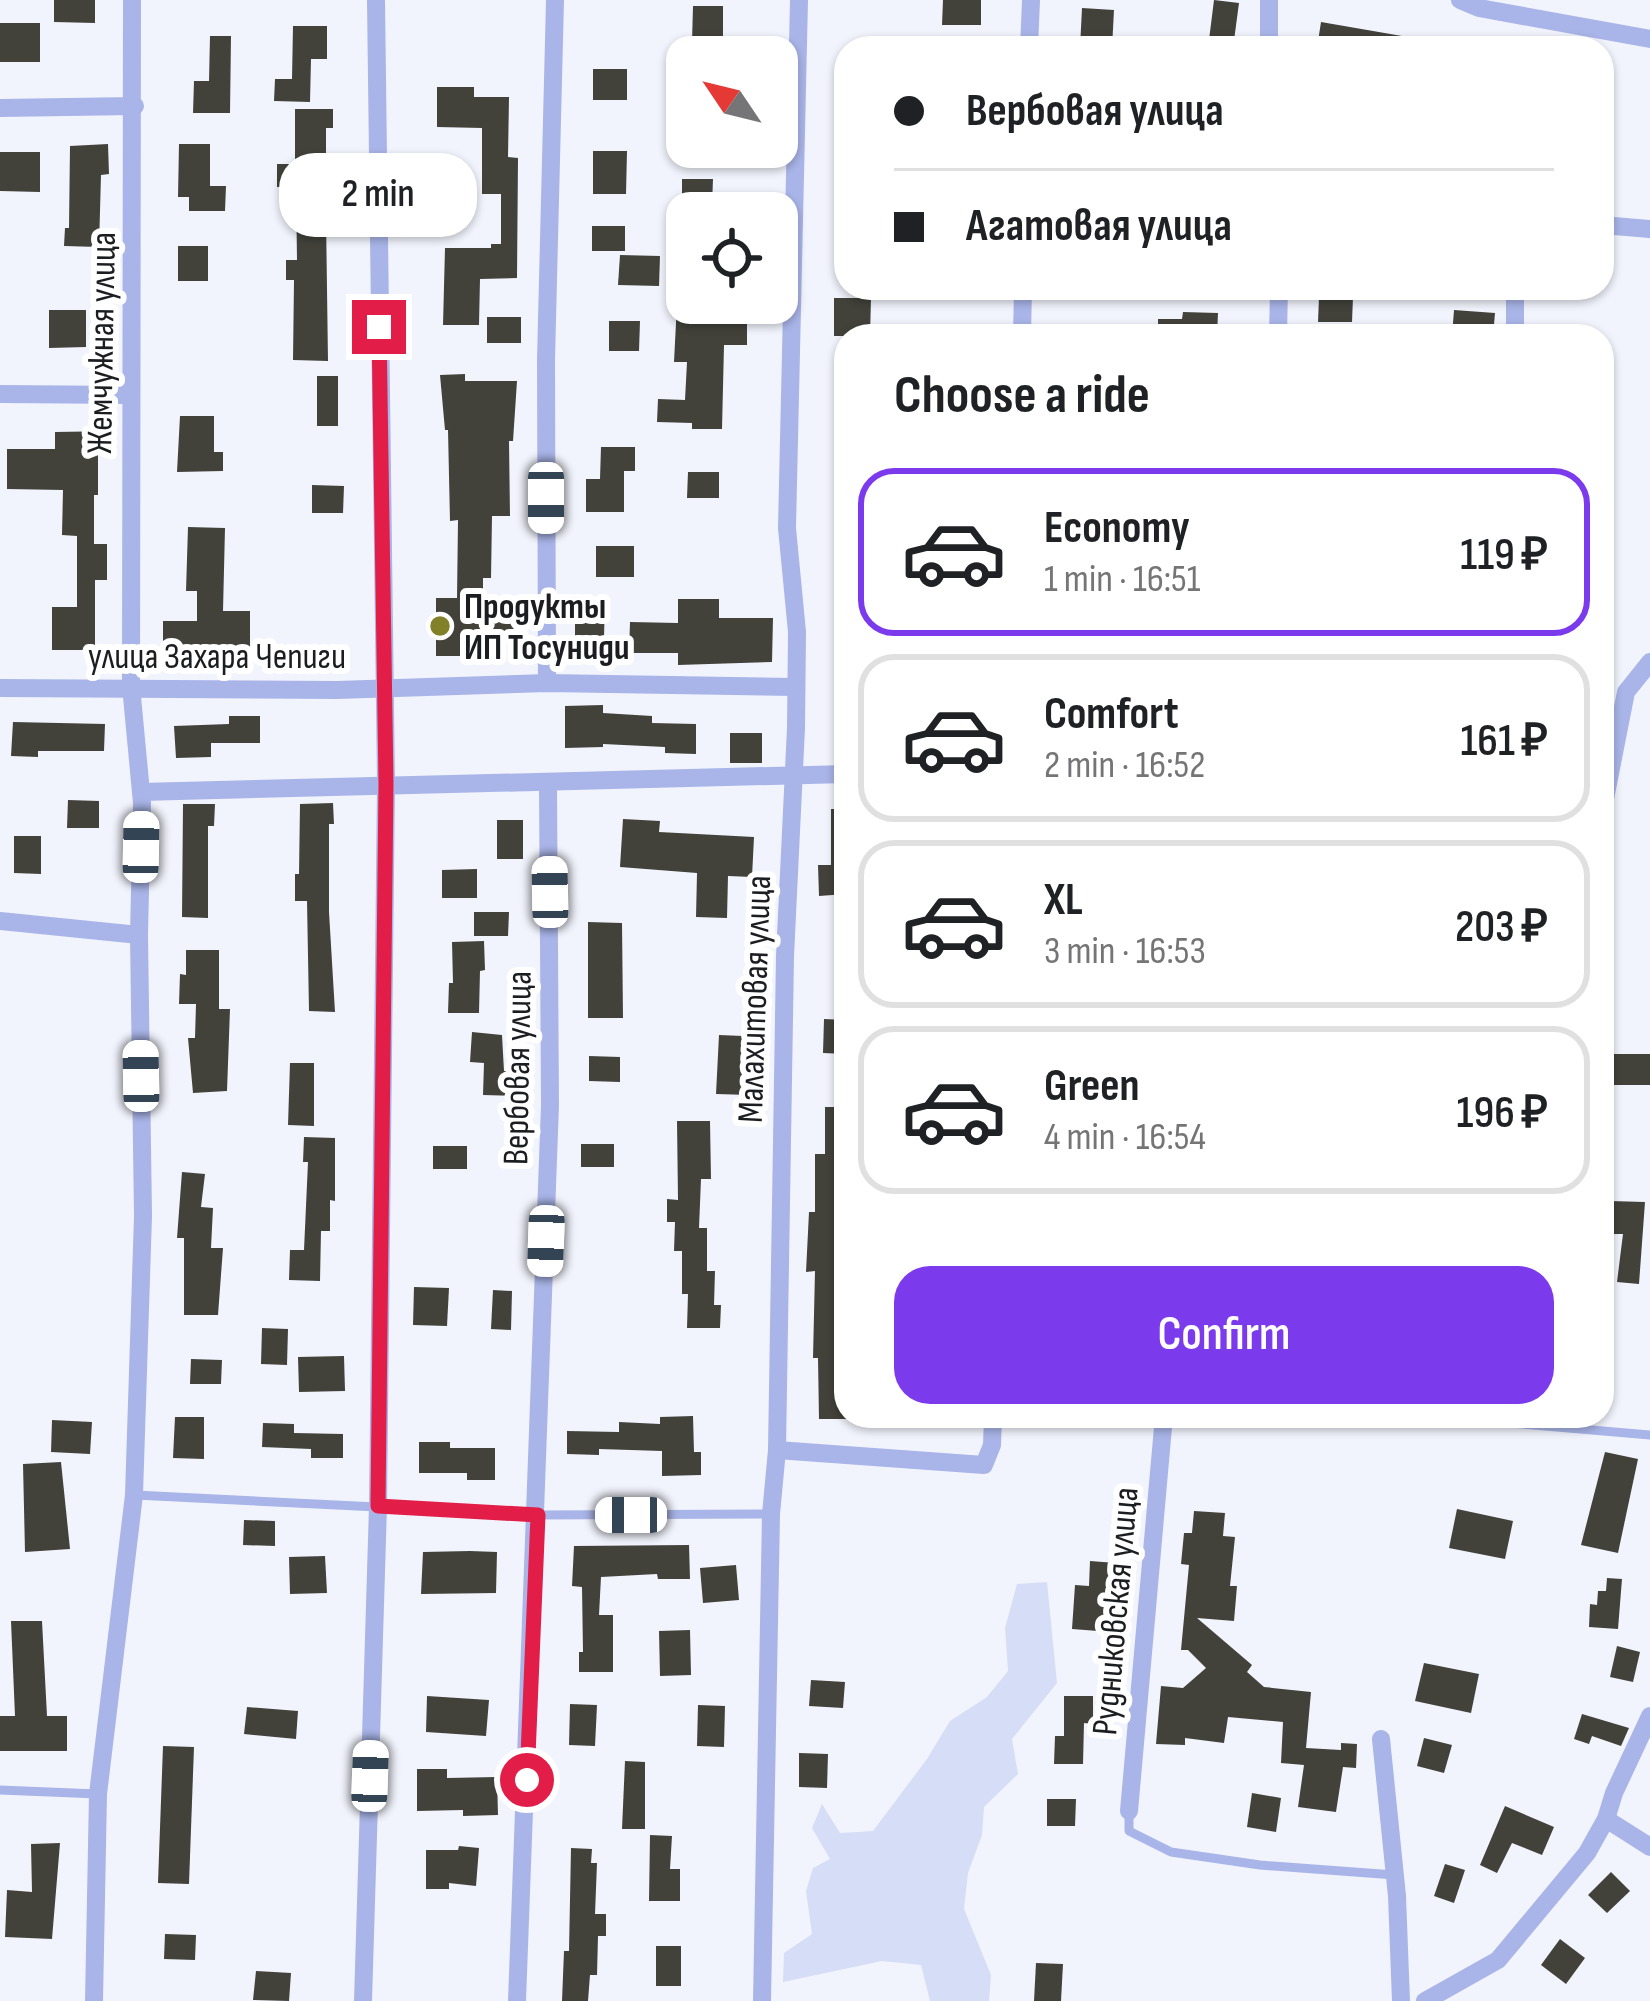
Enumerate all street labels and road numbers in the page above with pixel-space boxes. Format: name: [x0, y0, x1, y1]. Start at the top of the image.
street label: Жемчужная улица: [79, 232, 126, 454]
street label: улица Захара Чепиги: [88, 636, 346, 679]
street label: Малахитовая улица: [730, 875, 781, 1124]
street label: Вербовая улица: [495, 971, 542, 1166]
street label: Рудниковская улица: [1084, 1485, 1149, 1737]

